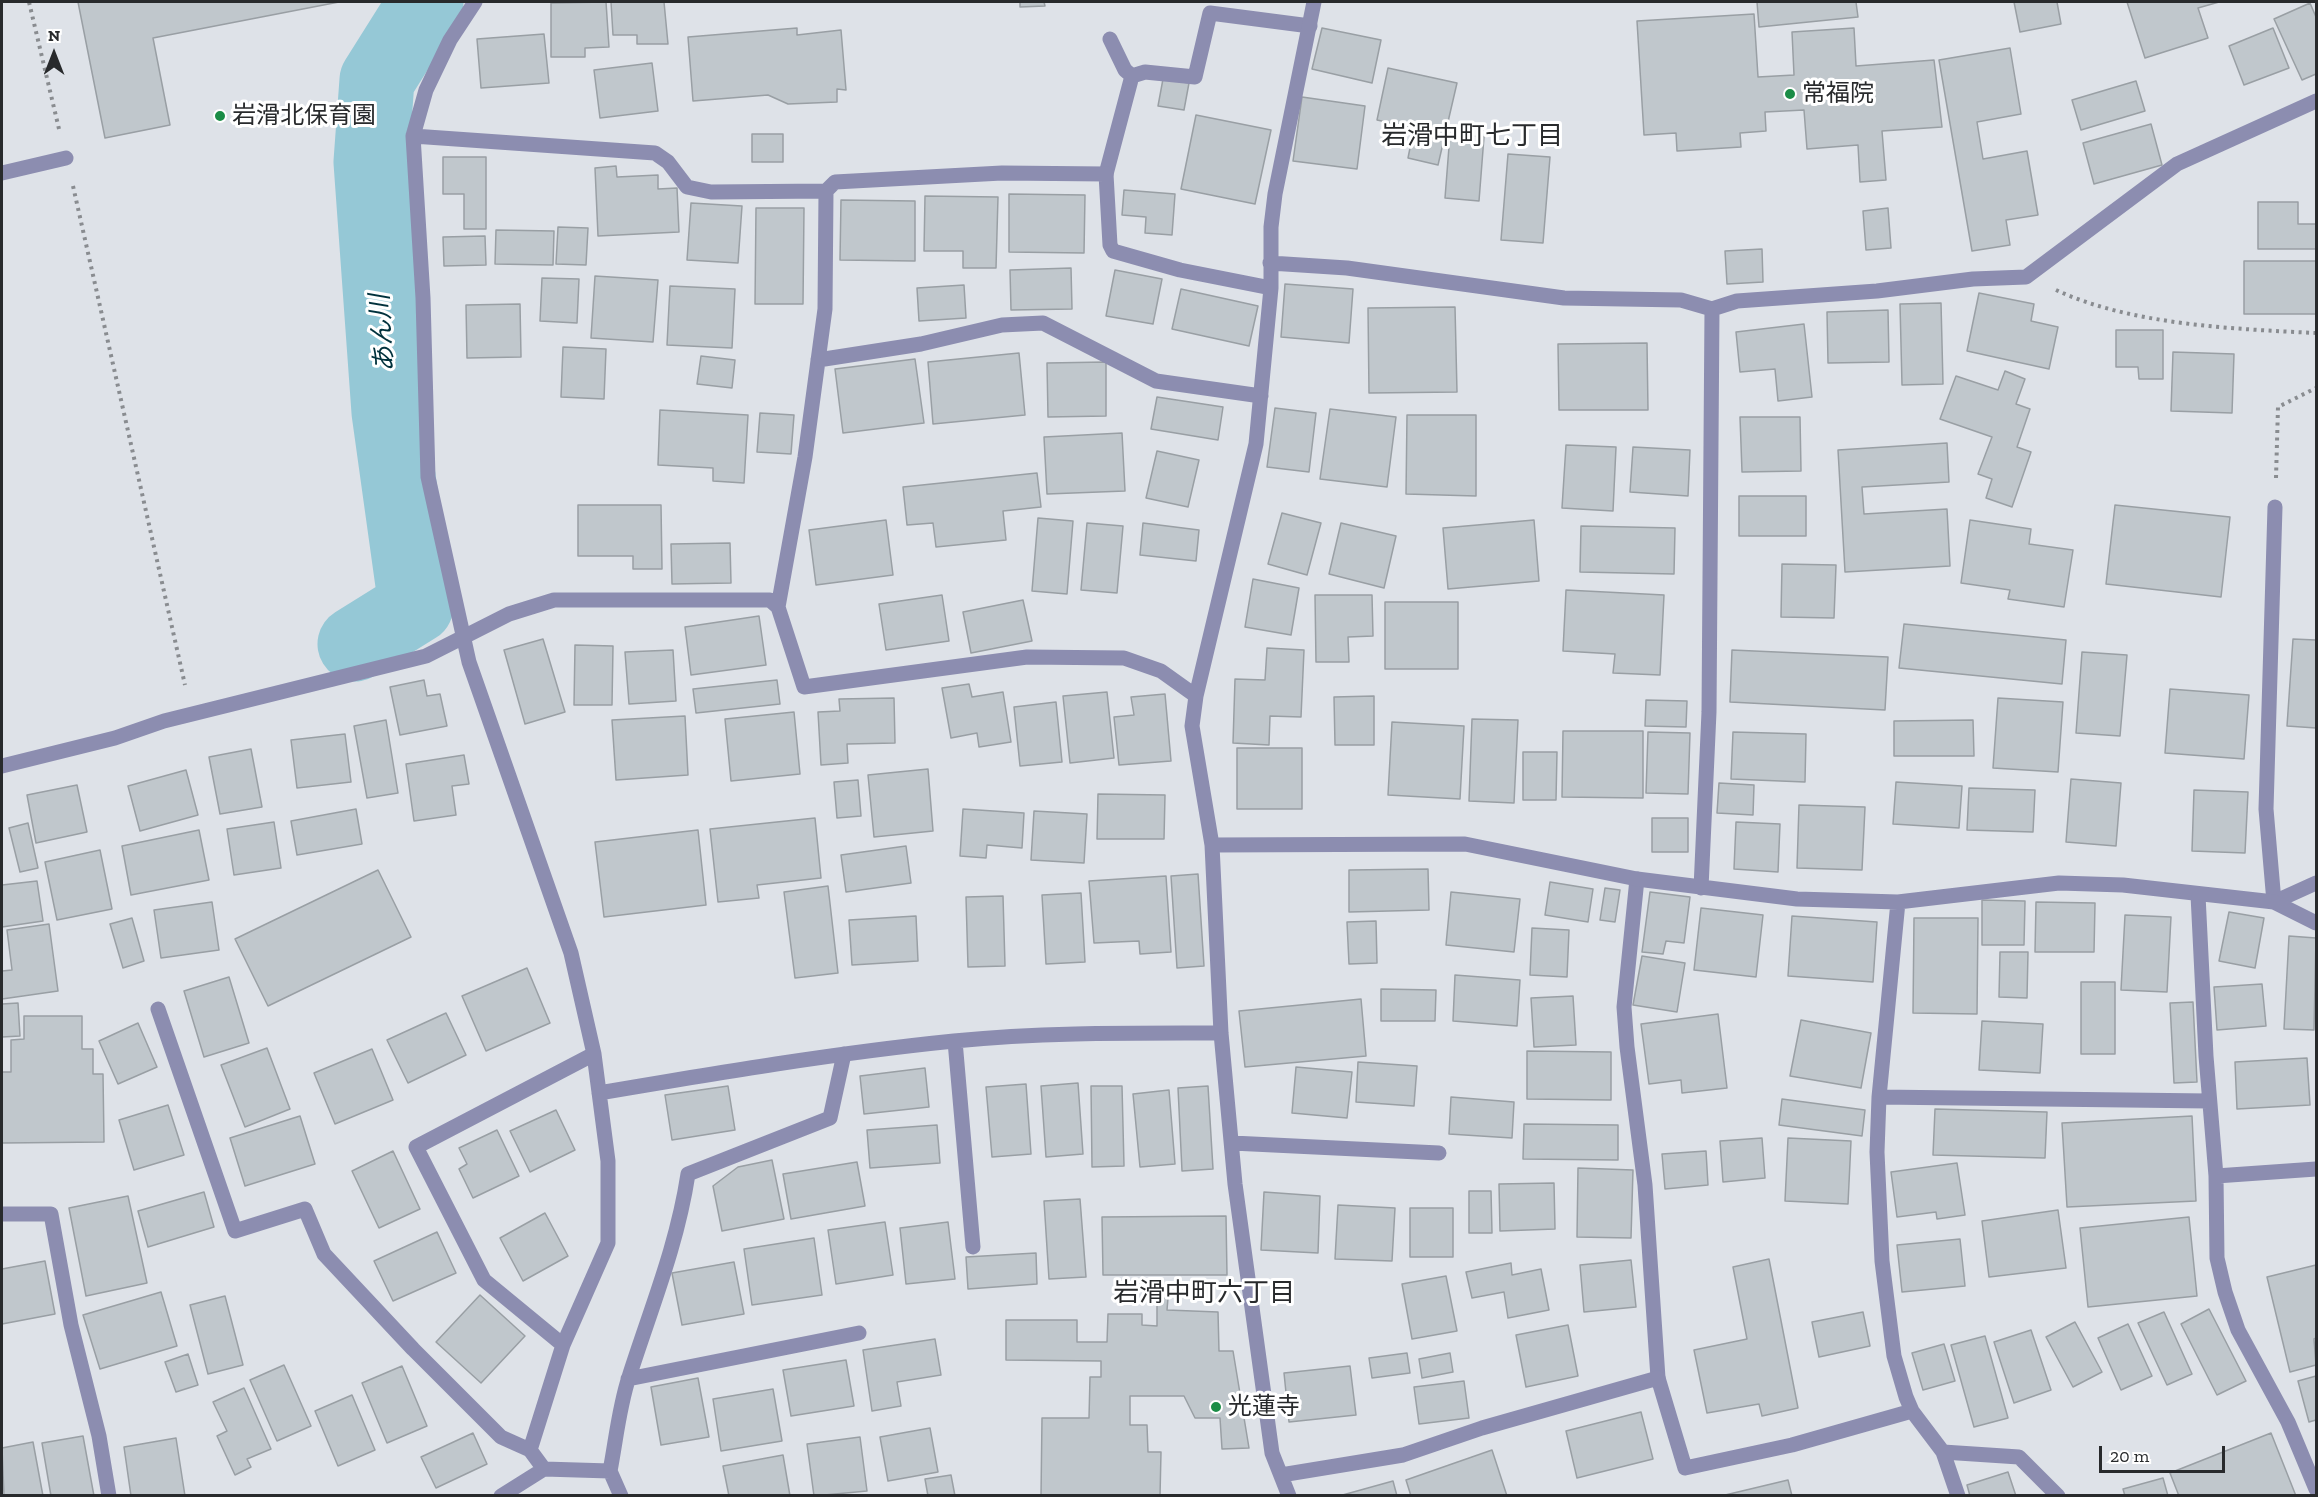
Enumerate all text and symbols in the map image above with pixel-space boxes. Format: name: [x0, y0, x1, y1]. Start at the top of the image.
north arrow: [24, 24, 84, 84]
text: N: [48, 26, 60, 45]
place label: 常福院: [1802, 80, 1874, 108]
marker: 常福院: [1783, 87, 1797, 101]
place label: 岩滑北保育園: [232, 102, 376, 130]
marker: 岩滑北保育園: [213, 109, 227, 123]
district label: 岩滑中町七丁目: [1381, 121, 1563, 153]
water label: あん川: [365, 293, 401, 373]
district label: 岩滑中町六丁目: [1113, 1278, 1295, 1310]
place label: 光蓮寺: [1228, 1393, 1300, 1421]
marker: 光蓮寺: [1209, 1400, 1223, 1414]
scale bar: [2102, 1434, 2228, 1472]
text: 20 m: [2110, 1445, 2149, 1467]

